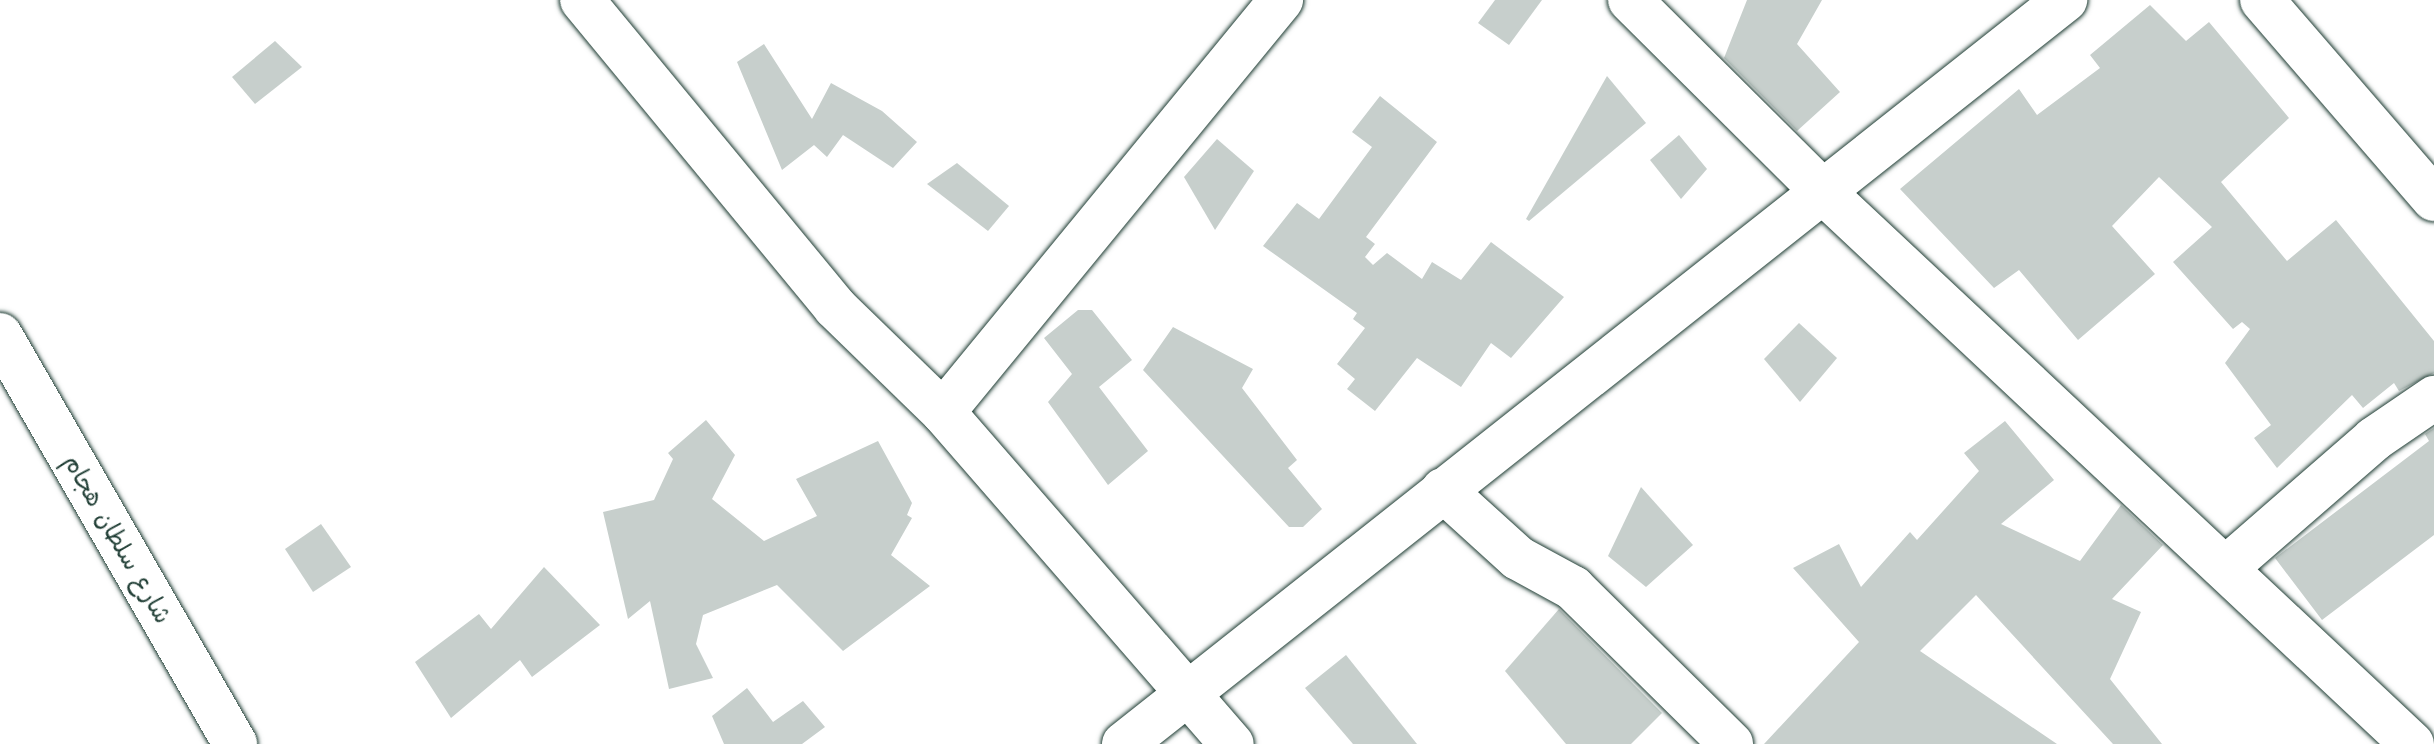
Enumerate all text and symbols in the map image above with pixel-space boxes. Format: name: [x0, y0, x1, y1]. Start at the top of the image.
street label: شارع سلطان هجام: [56, 450, 176, 630]

